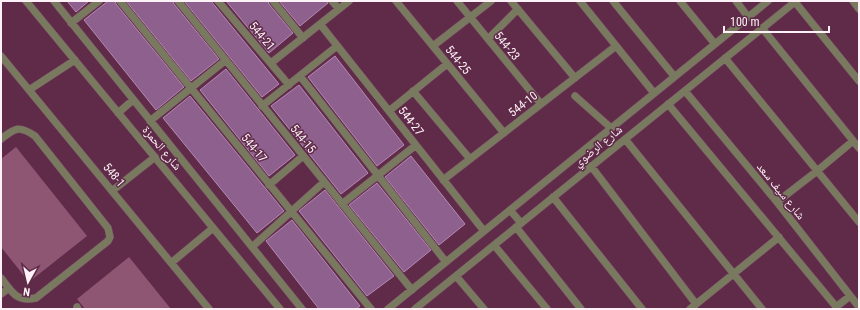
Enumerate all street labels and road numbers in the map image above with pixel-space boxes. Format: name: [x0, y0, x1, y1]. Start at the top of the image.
street label: 544-21: [246, 19, 278, 53]
street label: 544-23: [491, 29, 523, 63]
street label: 544-25: [442, 43, 474, 77]
street label: 544-10: [506, 88, 540, 120]
street label: 544-27: [395, 104, 427, 138]
street label: 544-15: [287, 122, 319, 156]
street label: شارع الرضوي: [571, 122, 627, 172]
street label: شارع الحمزة: [139, 123, 185, 174]
street label: 544-17: [238, 131, 270, 165]
street label: 548-1: [100, 160, 128, 190]
street label: شارع سيف سعد: [753, 160, 808, 223]

